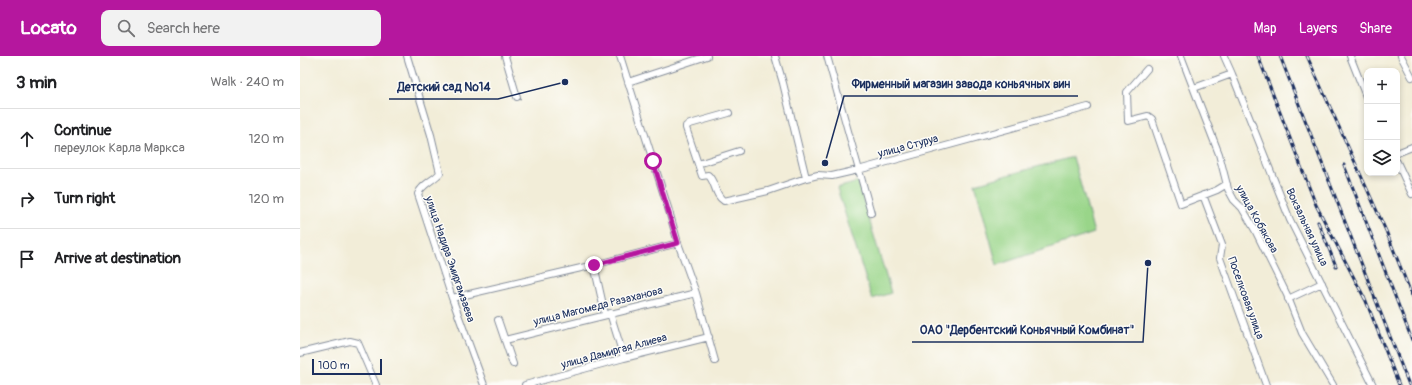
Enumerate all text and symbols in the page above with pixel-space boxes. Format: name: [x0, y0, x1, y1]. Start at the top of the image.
search box: [101, 10, 381, 46]
text: Locato: [20, 16, 77, 40]
icon: search: [115, 17, 137, 39]
text: Search here: [147, 19, 220, 38]
text: Map: [1254, 20, 1277, 37]
text: Layers: [1299, 20, 1337, 37]
text: Share: [1359, 20, 1392, 37]
map controls: [1364, 68, 1400, 176]
button: +: [1364, 68, 1400, 104]
text: 3 min: [16, 72, 57, 93]
callout: Фирменный магазин завода коньячных вин: [844, 72, 1078, 96]
text: Walk · 240 m: [210, 74, 284, 90]
callout: Детский сад №14: [389, 75, 498, 99]
text: Фирменный магазин завода коньячных вин: [851, 77, 1070, 92]
text: Детский сад №14: [397, 80, 490, 95]
button: −: [1364, 104, 1400, 140]
text: Continue: [54, 121, 112, 140]
icon: ahead: [16, 128, 38, 150]
text: 120 m: [248, 131, 284, 147]
street label: улица Стуруа: [876, 132, 940, 161]
text: переулок Карла Маркса: [54, 140, 185, 156]
button: layers: [1364, 140, 1400, 176]
route start: [644, 152, 662, 170]
street label: улица Кобякова: [1233, 182, 1281, 255]
street label: Вокзальная улица: [1283, 186, 1331, 268]
icon: right: [16, 188, 38, 210]
text: Turn right: [54, 189, 115, 208]
text: 120 m: [248, 191, 284, 207]
street label: улица Надира Эмиргамзаева: [422, 193, 478, 324]
icon: arrive: [16, 248, 38, 270]
text: Arrive at destination: [54, 249, 181, 268]
street label: Поселковая улица: [1225, 255, 1267, 341]
route end: [585, 256, 603, 274]
street label: улица Магомеда Разаханова: [531, 284, 664, 329]
callout: ОАО "Дербентский Коньячный Комбинат": [912, 318, 1143, 342]
text: ОАО "Дербентский Коньячный Комбинат": [920, 323, 1134, 338]
street label: улица Дамиргая Алиева: [559, 331, 668, 372]
scale bar: [312, 357, 382, 376]
text: 100 m: [318, 359, 349, 372]

